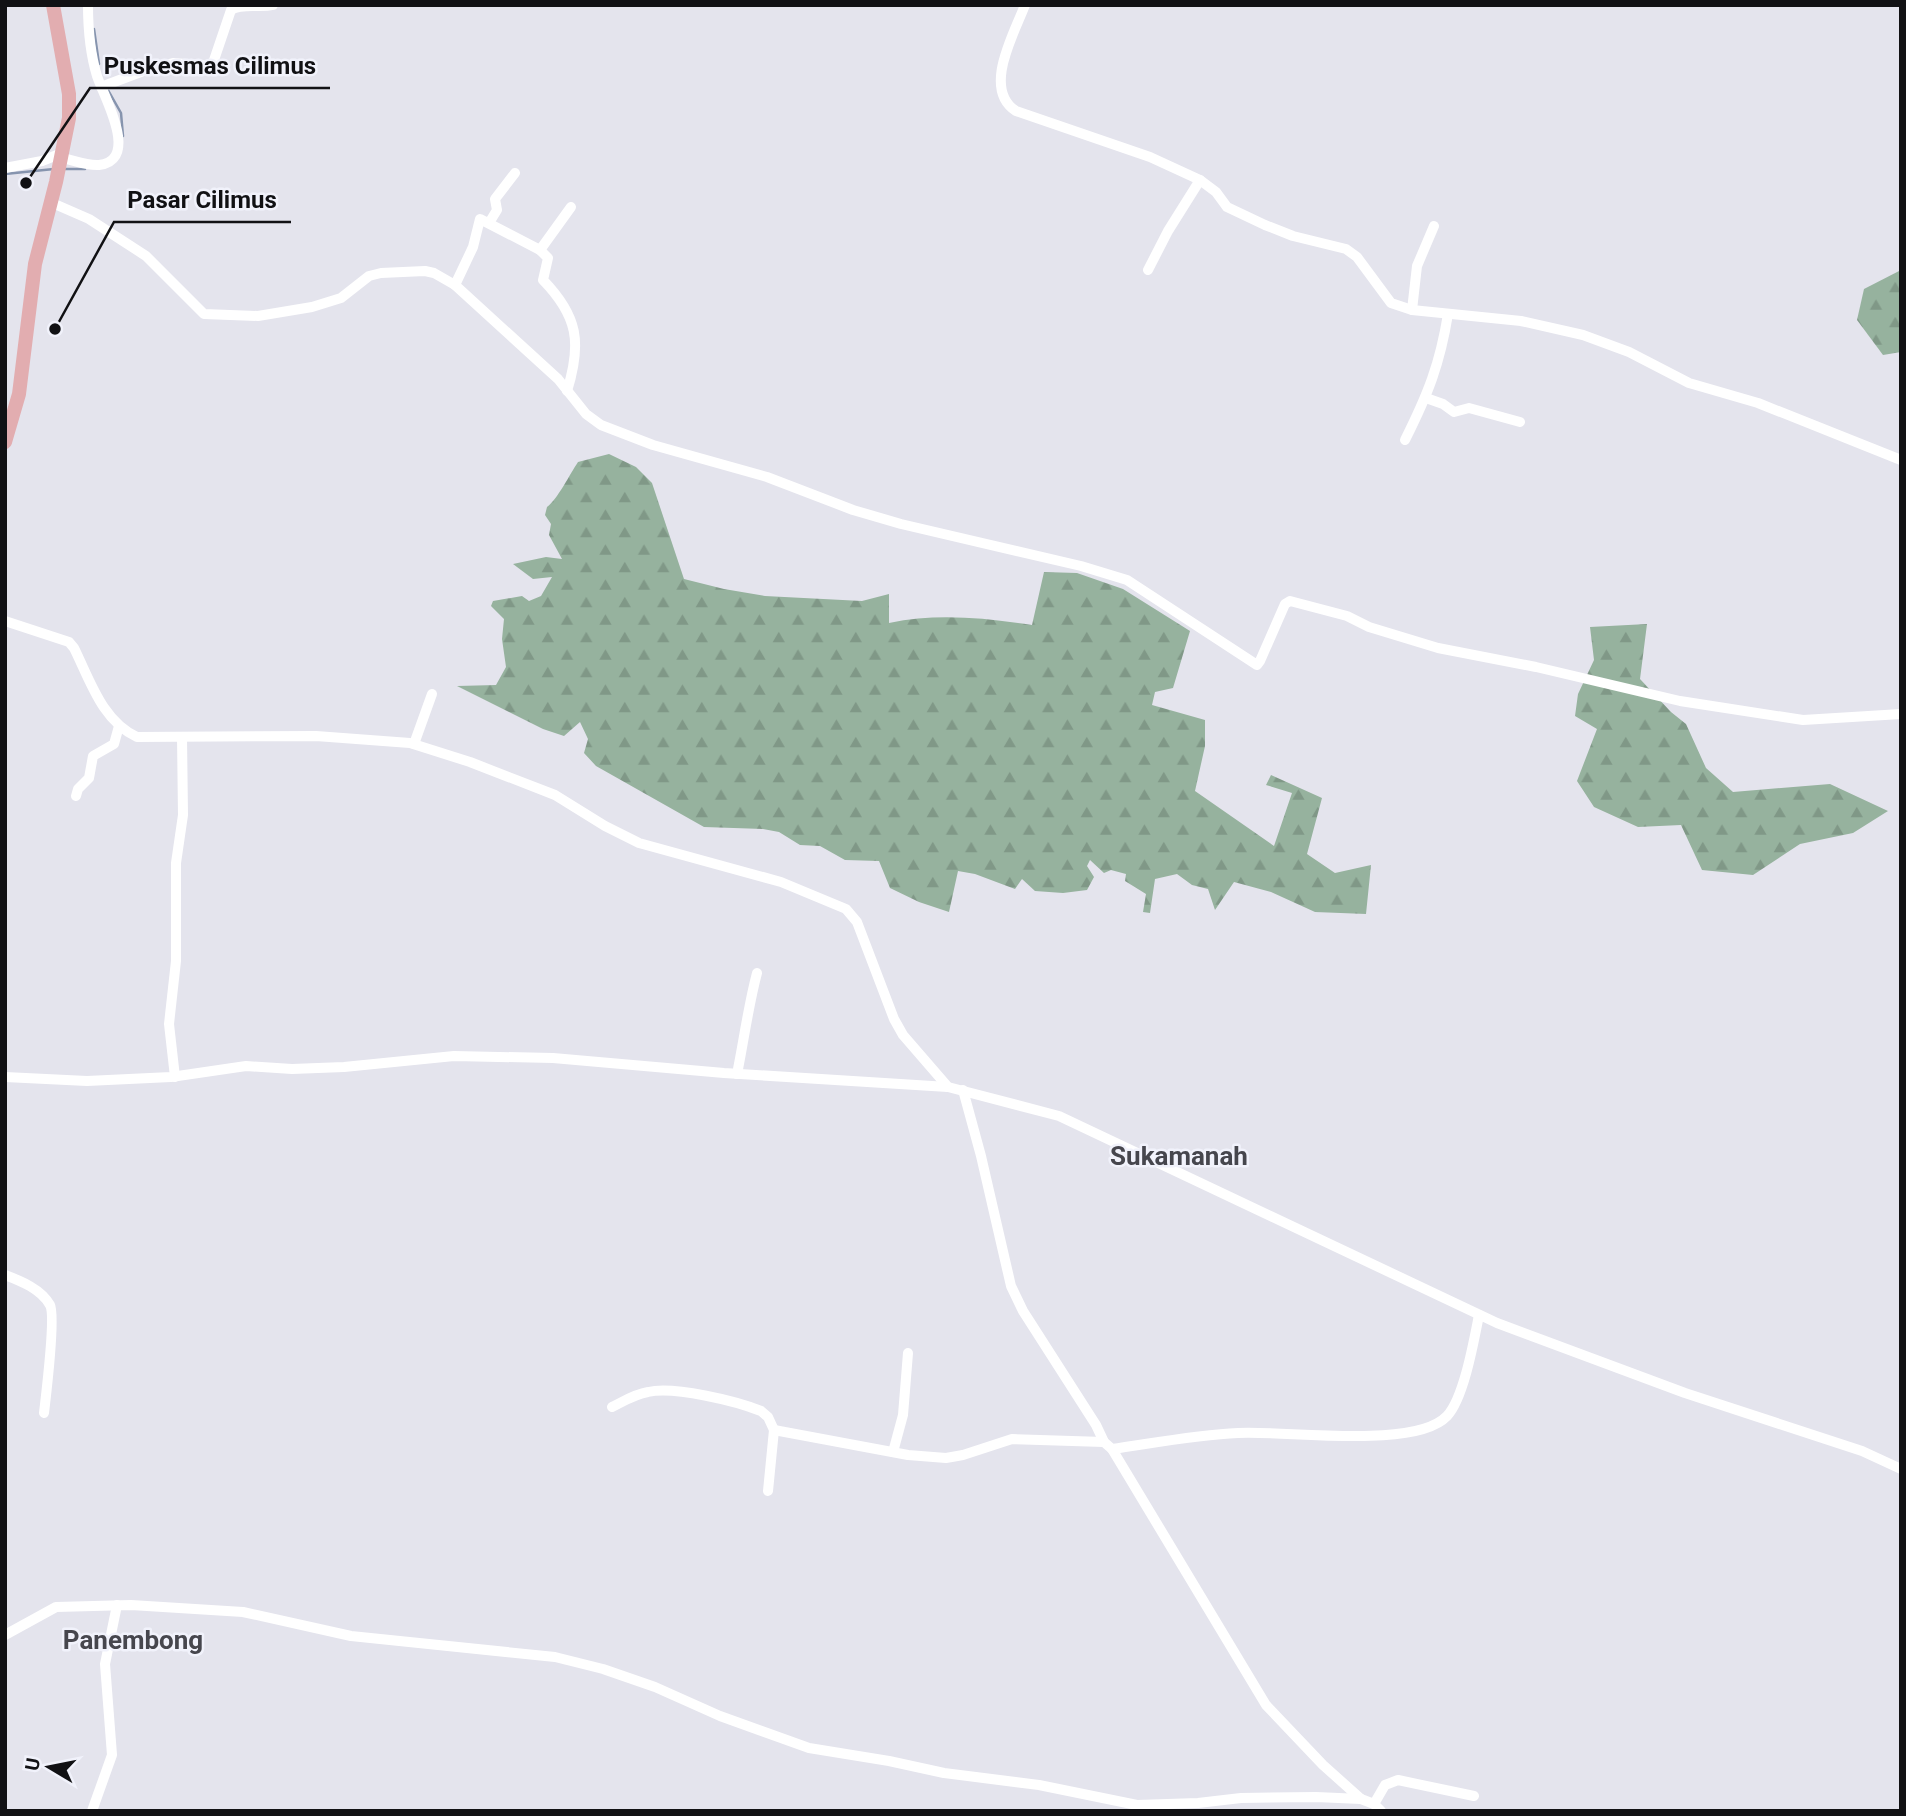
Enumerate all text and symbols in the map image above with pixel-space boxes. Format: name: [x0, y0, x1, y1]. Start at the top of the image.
callout: Puskesmas Cilimus: [90, 43, 330, 88]
text: Puskesmas Cilimus: [104, 52, 316, 80]
callout: Pasar Cilimus: [114, 177, 291, 222]
text: Pasar Cilimus: [127, 186, 277, 214]
district label: Sukamanah: [1110, 1141, 1248, 1171]
district label: Panembong: [63, 1625, 203, 1655]
north arrow: [14, 1732, 84, 1802]
text: U: [20, 1756, 45, 1772]

